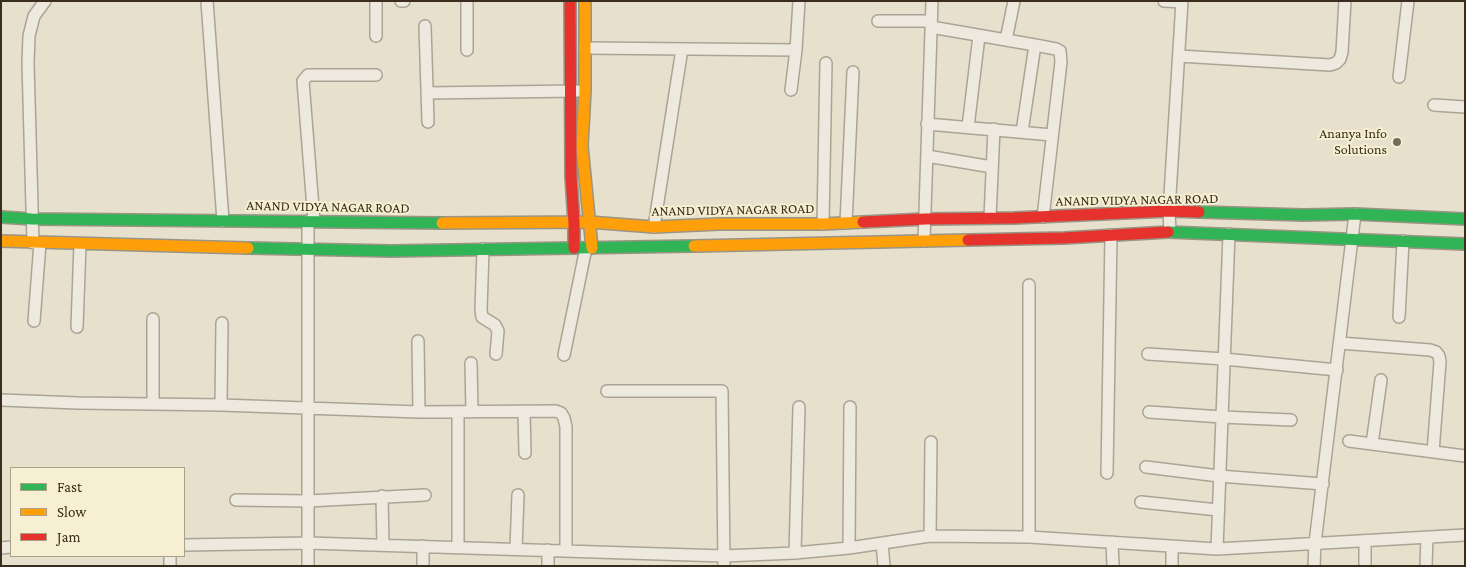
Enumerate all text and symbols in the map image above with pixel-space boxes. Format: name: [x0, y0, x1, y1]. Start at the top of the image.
place label: Ananya Info Solutions: [1319, 126, 1387, 158]
marker: Ananya Info Solutions: [1391, 136, 1403, 148]
street label: ANAND VIDYA NAGAR ROAD: [1055, 190, 1219, 210]
street label: ANAND VIDYA NAGAR ROAD: [246, 197, 410, 217]
street label: ANAND VIDYA NAGAR ROAD: [651, 200, 815, 220]
legend: [10, 467, 185, 557]
text: Fast: [57, 479, 82, 495]
text: Slow: [57, 504, 86, 520]
text: Jam: [57, 529, 80, 545]

